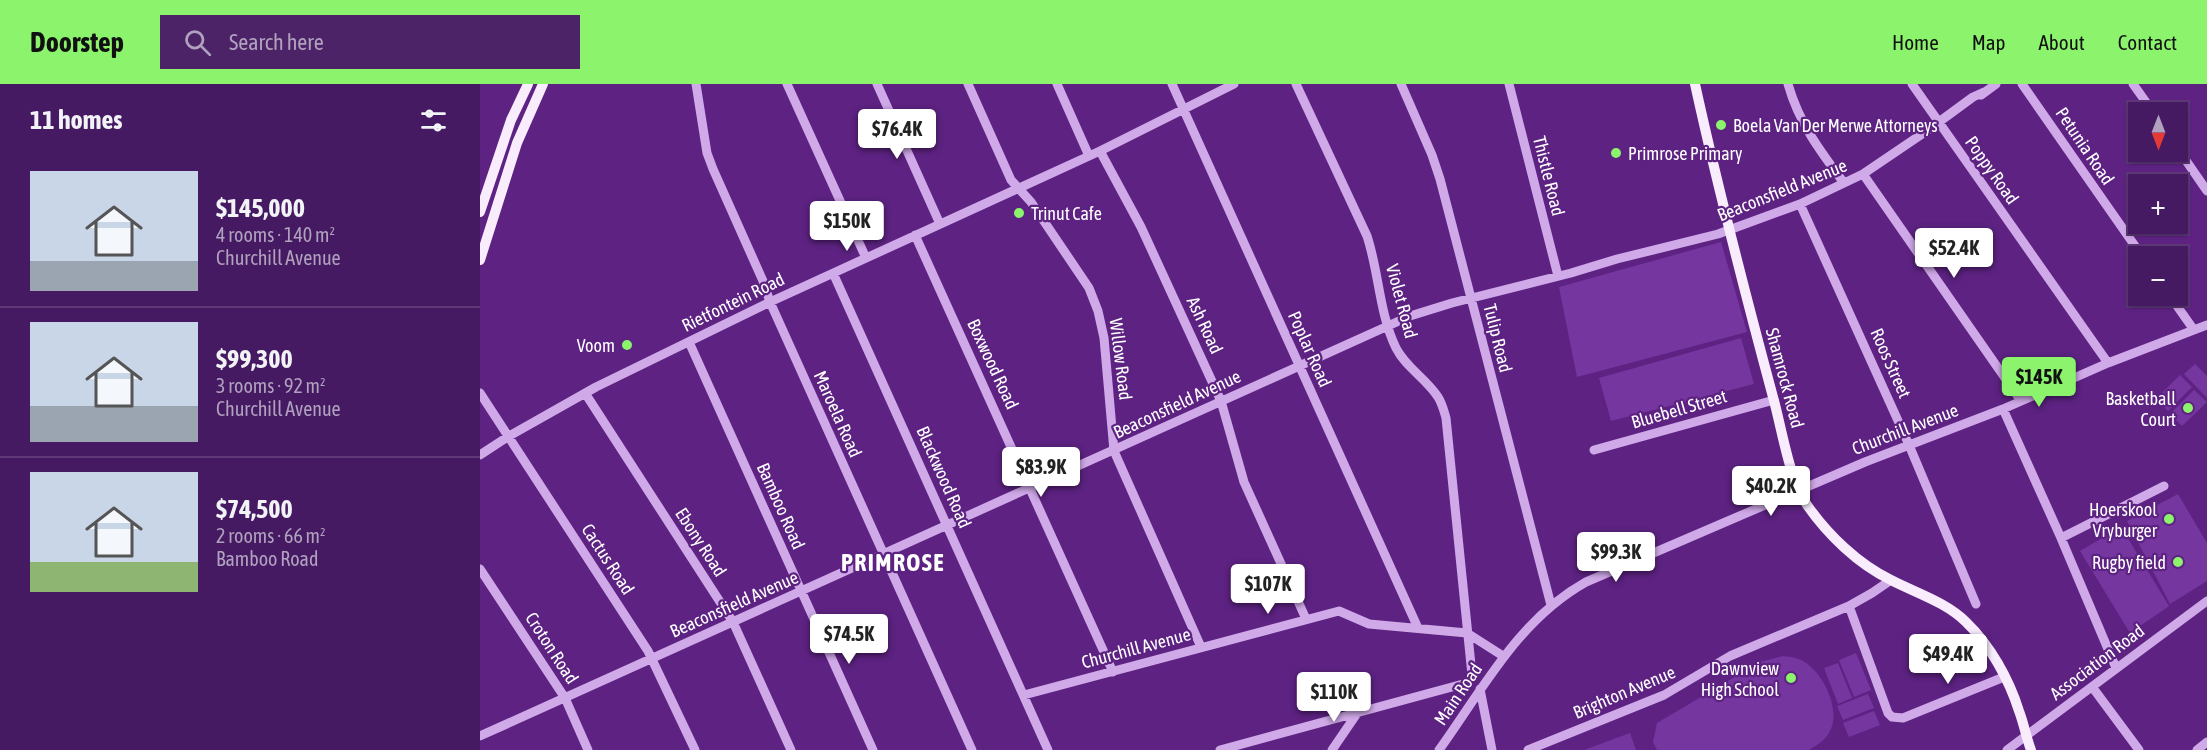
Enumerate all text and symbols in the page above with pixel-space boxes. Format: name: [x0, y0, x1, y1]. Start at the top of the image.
search box: [160, 15, 580, 69]
text: Doorstep: [30, 26, 124, 58]
icon: search: [181, 26, 214, 59]
text: Search here: [229, 29, 324, 55]
text: Home: [1892, 30, 1939, 54]
text: Map: [1972, 30, 2006, 54]
text: About: [2039, 30, 2085, 54]
text: Contact: [2118, 30, 2177, 54]
north arrow: [2128, 102, 2188, 162]
map controls: [2128, 102, 2188, 306]
street label: Petunia Road: [2051, 103, 2119, 189]
icon: filters: [417, 104, 450, 137]
text: 11 homes: [30, 105, 123, 135]
pin: $76.4K: [848, 109, 946, 160]
place label: Boela Van Der Merwe Attorneys: [1733, 115, 1938, 136]
text: $76.4K: [872, 117, 922, 140]
marker: Boela Van Der Merwe Attorneys: [1714, 118, 1728, 132]
street label: Poppy Road: [1961, 132, 2023, 208]
street label: Thistle Road: [1529, 134, 1569, 218]
place label: Primrose Primary: [1628, 143, 1742, 164]
marker: Primrose Primary: [1609, 146, 1623, 160]
street label: Beaconsfield Avenue: [1714, 154, 1850, 226]
button: +: [2128, 174, 2188, 234]
text: $145,000: [216, 193, 305, 223]
icon: home: [78, 195, 150, 267]
pin: $150K: [805, 201, 889, 252]
place label: Trinut Cafe: [1031, 203, 1102, 224]
marker: Trinut Cafe: [1012, 206, 1026, 220]
text: $150K: [824, 209, 870, 232]
text: 4 rooms · 140 m²: [216, 223, 335, 246]
pin: $52.4K: [1905, 228, 2003, 279]
text: $52.4K: [1929, 236, 1979, 259]
text: Churchill Avenue: [216, 246, 341, 269]
button: −: [2128, 246, 2188, 306]
street label: Violet Road: [1382, 261, 1422, 341]
street label: Rietfontein Road: [678, 268, 788, 336]
street label: Ash Road: [1183, 293, 1227, 357]
street label: Tulip Road: [1479, 302, 1517, 374]
street label: Poplar Road: [1284, 308, 1336, 390]
street label: Boxwood Road: [963, 316, 1023, 412]
street label: Willow Road: [1106, 317, 1136, 401]
street label: Roos Street: [1866, 325, 1916, 401]
street label: Shamrock Road: [1762, 326, 1808, 430]
place label: Voom: [577, 335, 615, 356]
marker: Voom: [620, 338, 634, 352]
text: $99,300: [216, 344, 293, 374]
icon: home: [78, 346, 150, 418]
pin: $145K: [1997, 357, 2081, 408]
street label: Beaconsfield Avenue: [1110, 365, 1244, 443]
text: $145K: [2016, 365, 2062, 388]
street label: Maroela Road: [810, 368, 866, 460]
text: 3 rooms · 92 m²: [216, 374, 326, 397]
street label: Bluebell Street: [1629, 385, 1729, 433]
place label: Basketball Court: [2105, 388, 2176, 430]
text: Churchill Avenue: [216, 397, 341, 420]
street label: Churchill Avenue: [1849, 399, 1961, 459]
marker: Basketball Court: [2181, 401, 2195, 415]
street label: Blackwood Road: [912, 423, 976, 531]
pin: $83.9K: [992, 447, 1090, 498]
text: $83.9K: [1016, 455, 1066, 478]
street label: Bamboo Road: [753, 460, 809, 552]
pin: $40.2K: [1722, 466, 1820, 517]
text: $40.2K: [1746, 474, 1796, 497]
text: $74,500: [216, 494, 293, 524]
icon: home: [78, 496, 150, 568]
place label: Hoerskool Vryburger: [2089, 499, 2158, 541]
street label: Ebony Road: [671, 504, 731, 580]
marker: Hoerskool Vryburger: [2162, 512, 2176, 526]
street label: Cactus Road: [577, 520, 639, 598]
text: 2 rooms · 66 m²: [216, 524, 326, 547]
pin: $99.3K: [1567, 532, 1665, 583]
text: $99.3K: [1591, 540, 1641, 563]
text: Bamboo Road: [216, 547, 318, 570]
district label: PRIMROSE: [841, 549, 945, 576]
place label: Rugby field: [2092, 552, 2166, 573]
marker: Rugby field: [2171, 555, 2185, 569]
pin: $107K: [1226, 564, 1310, 615]
street label: Beaconsfield Avenue: [667, 566, 801, 642]
text: $107K: [1245, 572, 1291, 595]
street label: Croton Road: [521, 608, 583, 688]
pin: $74.5K: [800, 614, 898, 665]
street label: Association Road: [2046, 620, 2148, 704]
text: $74.5K: [824, 622, 874, 645]
street label: Churchill Avenue: [1079, 623, 1193, 673]
pin: $49.4K: [1899, 634, 1997, 685]
text: $49.4K: [1923, 642, 1973, 665]
place label: Dawnview High School: [1701, 658, 1779, 700]
street label: Main Road: [1430, 659, 1486, 729]
street label: Brighton Avenue: [1570, 661, 1678, 723]
marker: Dawnview High School: [1784, 671, 1798, 685]
pin: $110K: [1292, 672, 1376, 723]
text: $110K: [1311, 680, 1357, 703]

